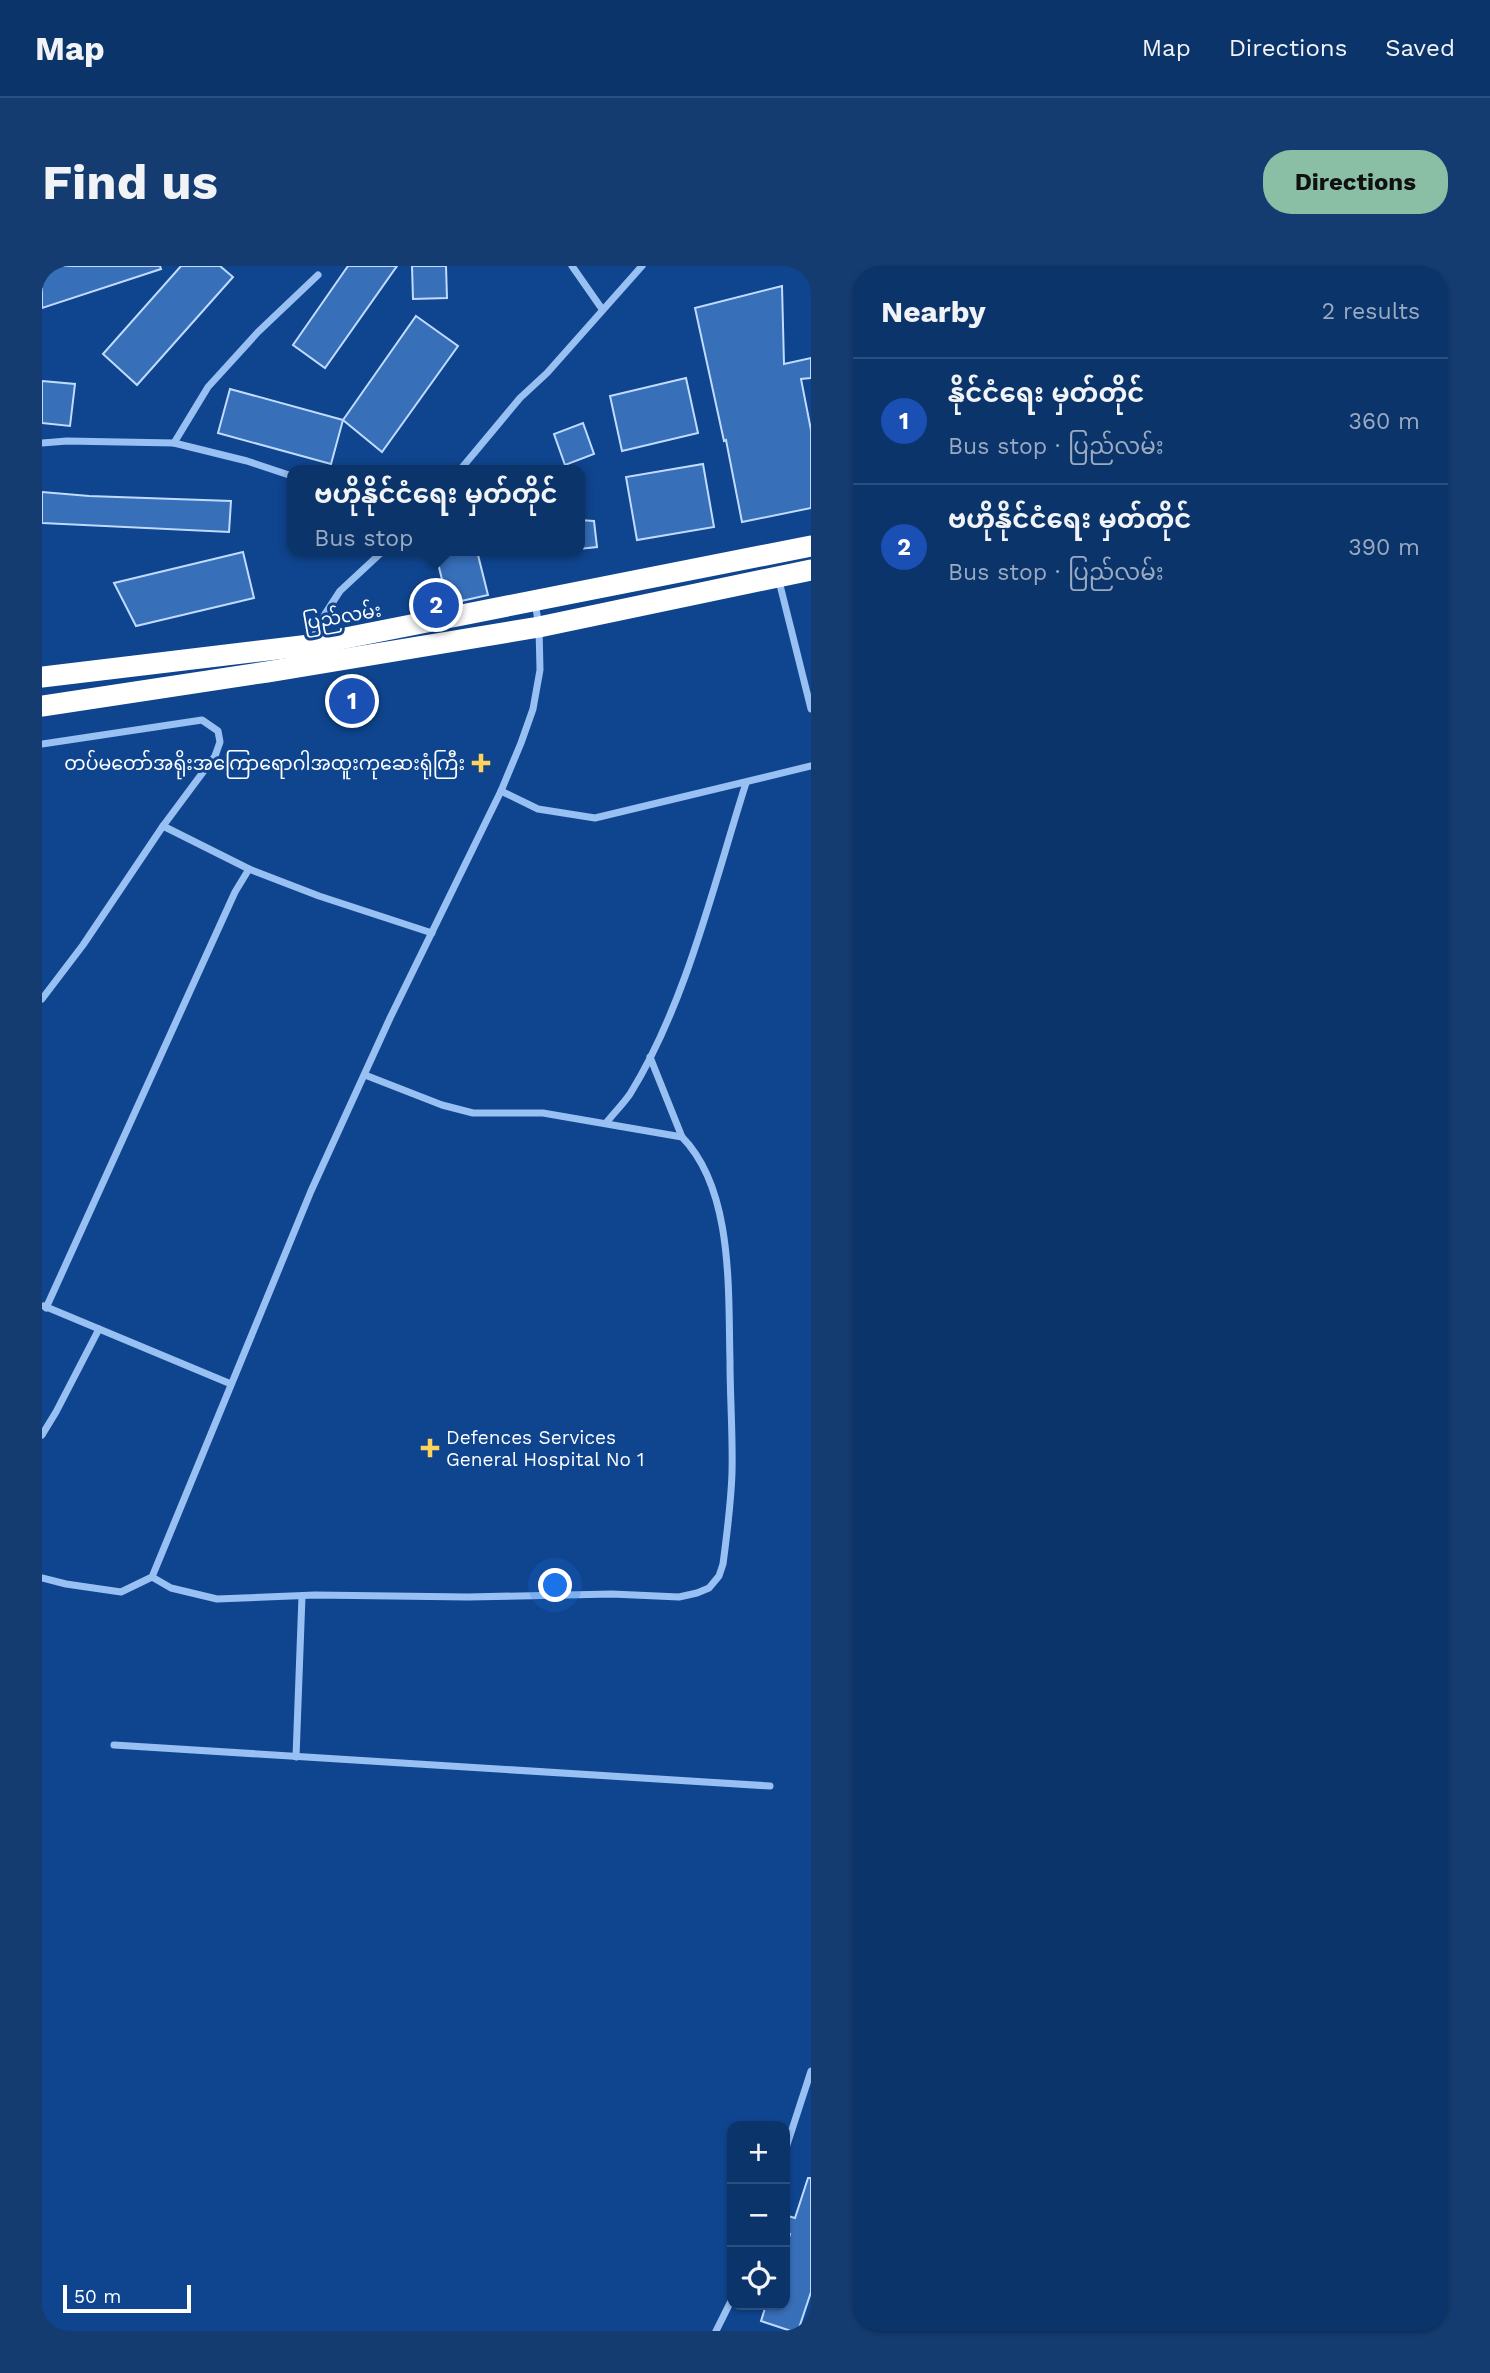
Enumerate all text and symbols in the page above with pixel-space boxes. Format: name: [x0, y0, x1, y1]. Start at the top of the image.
text: Map: [35, 29, 105, 68]
text: Map: [1142, 34, 1191, 62]
text: Directions: [1229, 34, 1347, 62]
text: Saved: [1385, 34, 1455, 62]
button: Directions: [1263, 150, 1448, 214]
text: Find us: [42, 153, 218, 211]
text: Nearby: [881, 294, 986, 329]
text: 2 results: [1322, 298, 1420, 325]
text: နိုင်ငံရေး မှတ်တိုင်: [948, 378, 1144, 408]
text: 1: [899, 408, 909, 435]
text: 360 m: [1349, 408, 1420, 435]
text: Bus stop · ပြည်လမ်း: [948, 433, 1164, 460]
popup: [287, 465, 585, 556]
text: ဗဟိုနိုင်ငံရေး မှတ်တိုင်: [314, 479, 558, 509]
text: ဗဟိုနိုင်ငံရေး မှတ်တိုင်: [948, 504, 1192, 534]
text: Bus stop: [314, 525, 413, 552]
text: 2: [897, 534, 911, 561]
text: 390 m: [1348, 534, 1420, 561]
text: Bus stop · ပြည်လမ်း: [948, 559, 1164, 586]
pin: 2: [413, 579, 459, 631]
street label: ပြည်လမ်း: [301, 595, 384, 639]
pin: 1: [329, 675, 375, 727]
place label: တပ်မတော်အရိုးအကြောရောဂါအထူးကုဆေးရုံကြီး: [64, 749, 465, 780]
marker: တပ်မတော်အရိုးအကြောရောဂါအထူးကုဆေးရုံကြီး: [471, 753, 491, 773]
place label: Defences Services General Hospital No 1: [446, 1426, 645, 1471]
marker: Defences Services General Hospital No 1: [420, 1438, 440, 1458]
your location: [538, 1568, 572, 1602]
map controls: [727, 2121, 790, 2310]
button: +: [727, 2121, 790, 2184]
button: −: [727, 2184, 790, 2247]
button: locate: [727, 2247, 790, 2310]
scale bar: [63, 2282, 191, 2314]
text: 50 m: [74, 2285, 121, 2308]

